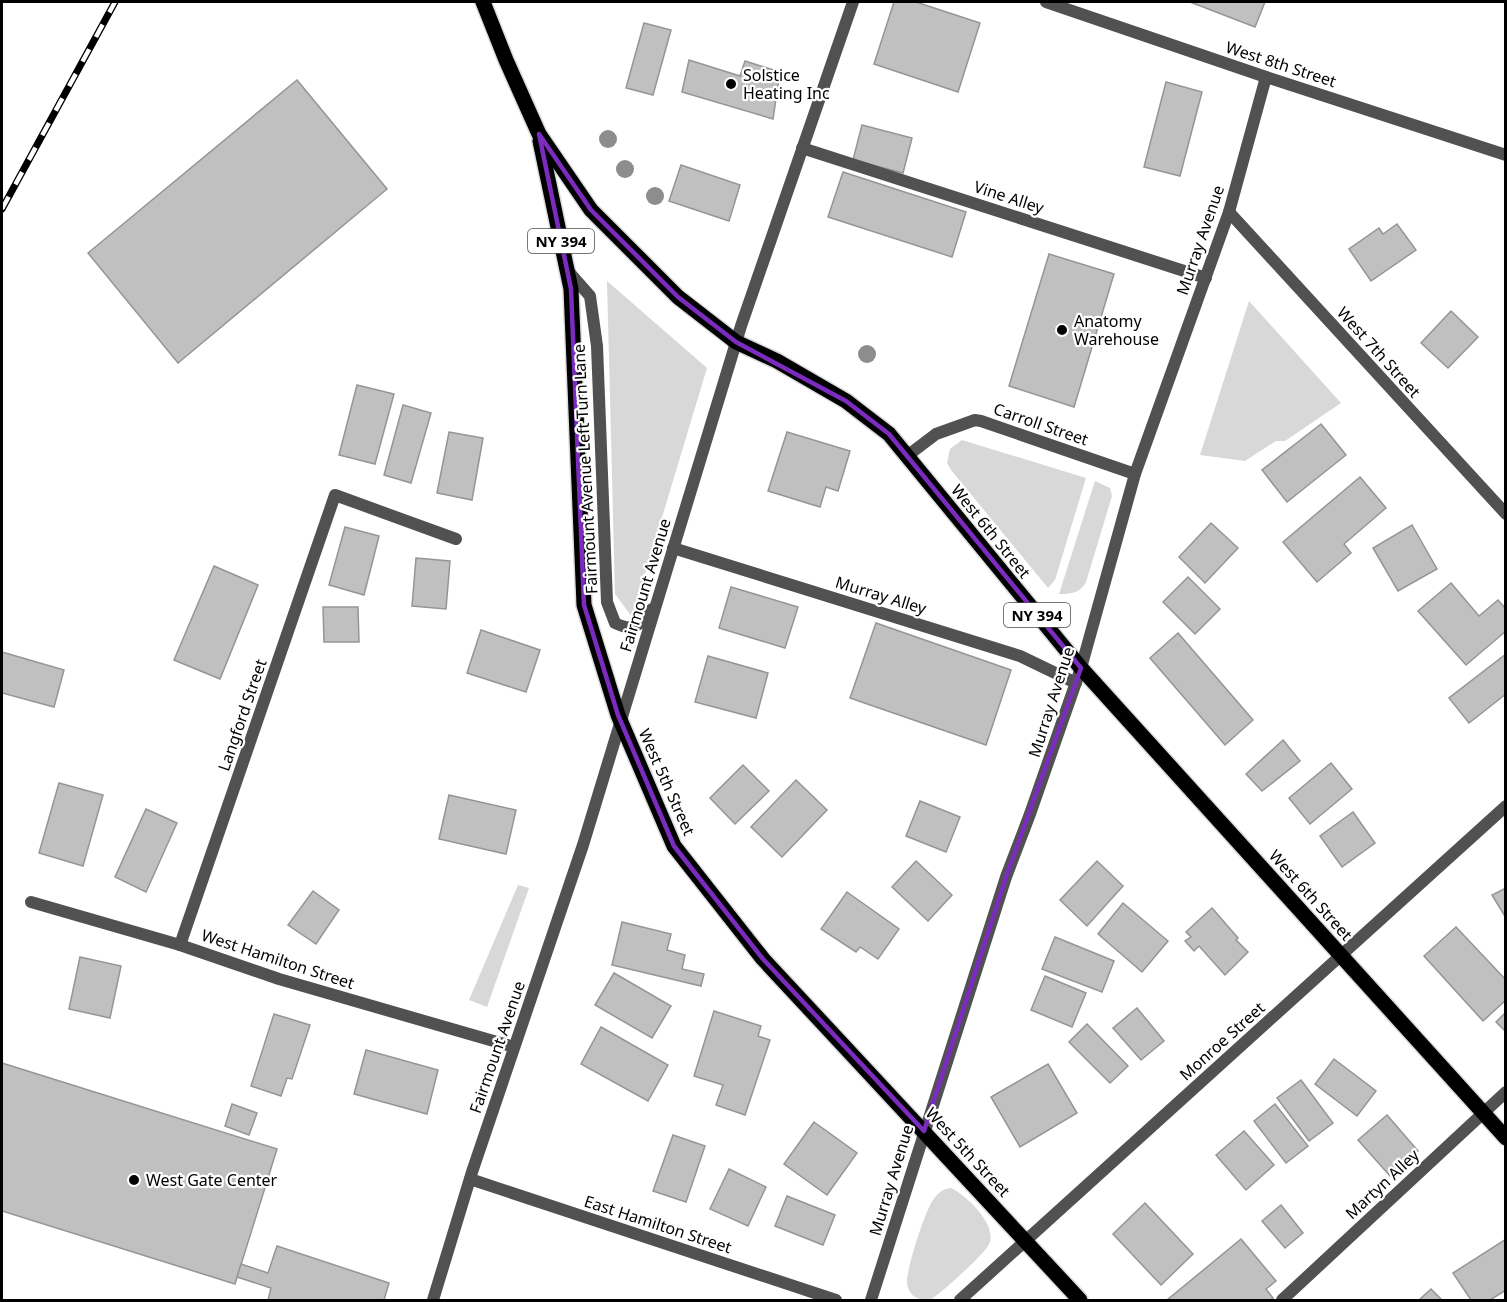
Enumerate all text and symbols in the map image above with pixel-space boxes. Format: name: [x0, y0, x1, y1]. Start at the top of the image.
street label: West 8th Street: [1223, 36, 1339, 92]
place label: Solstice Heating Inc: [743, 64, 830, 104]
marker: Solstice Heating Inc: [724, 77, 738, 91]
street label: Vine Alley: [971, 175, 1047, 219]
street label: Murray Avenue: [1171, 182, 1229, 298]
road number: NY 394: [528, 229, 594, 253]
street label: West 7th Street: [1332, 302, 1426, 402]
place label: Anatomy Warehouse: [1074, 310, 1159, 350]
marker: Anatomy Warehouse: [1055, 323, 1069, 337]
street label: Fairmount Avenue Left Turn Lane: [567, 343, 603, 595]
street label: Carroll Street: [991, 398, 1091, 451]
street label: West 6th Street: [946, 479, 1036, 583]
street label: Fairmount Avenue: [614, 516, 676, 654]
street label: Murray Alley: [833, 571, 930, 619]
road number: NY 394: [1004, 603, 1070, 627]
street label: Murray Avenue: [1023, 644, 1079, 760]
street label: Langford Street: [213, 656, 272, 774]
street label: West 5th Street: [634, 725, 700, 839]
street label: West 6th Street: [1264, 845, 1358, 945]
street label: West Hamilton Street: [199, 924, 357, 994]
street label: Fairmount Avenue: [464, 978, 530, 1116]
street label: Monroe Street: [1175, 997, 1270, 1085]
street label: West 5th Street: [921, 1103, 1015, 1202]
street label: Murray Avenue: [864, 1122, 918, 1238]
street label: Martyn Alley: [1340, 1144, 1424, 1224]
place label: West Gate Center: [146, 1169, 278, 1191]
marker: West Gate Center: [127, 1173, 141, 1187]
street label: East Hamilton Street: [582, 1190, 735, 1258]

